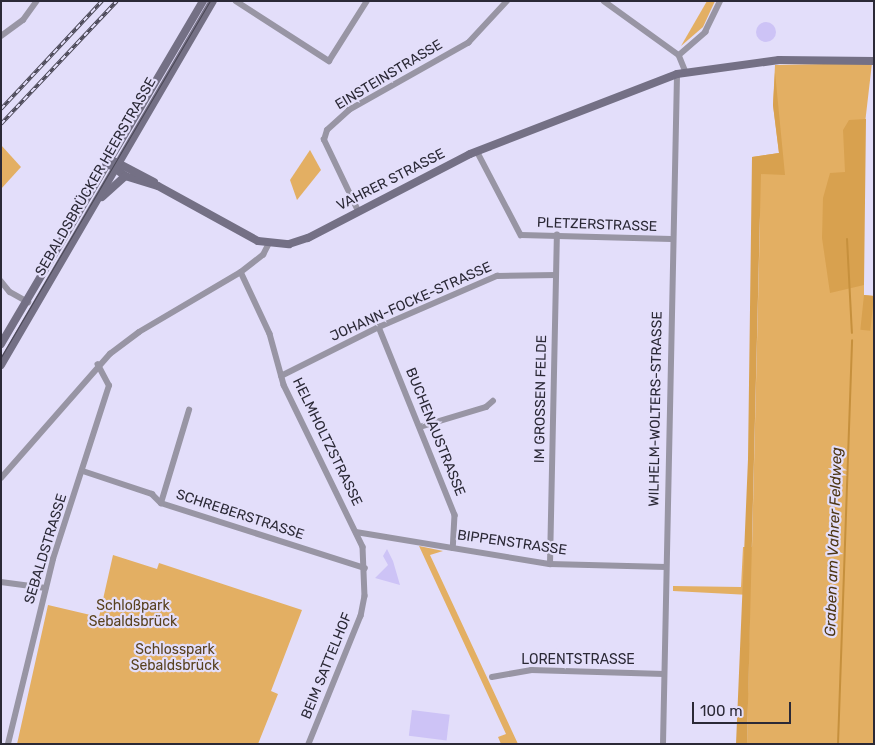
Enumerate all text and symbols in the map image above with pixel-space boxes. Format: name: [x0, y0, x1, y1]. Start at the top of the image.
street label: EINSTEINSTRASSE: [332, 36, 446, 114]
street label: SEBALDSBRÜCKER HEERSTRASSE: [32, 75, 160, 279]
street label: VAHRER STRASSE: [334, 145, 448, 215]
street label: PLETZERSTRASSE: [536, 215, 658, 235]
street label: JOHANN-FOCKE-STRASSE: [328, 259, 494, 345]
street label: WILHELM-WOLTERS-STRASSE: [646, 311, 666, 507]
street label: IM GROSSEN FELDE: [531, 335, 551, 463]
street label: BUCHENAUSTRASSE: [402, 365, 468, 499]
street label: HELMHOLTZSTRASSE: [289, 375, 365, 509]
water label: Graben am Vahrer Feldweg: [822, 446, 846, 638]
street label: SCHREBERSTRASSE: [174, 486, 306, 544]
street label: SEBALDSTRASSE: [21, 492, 71, 606]
street label: BIPPENSTRASSE: [456, 527, 568, 559]
park label: Schloßpark Sebaldsbrück: [89, 598, 177, 630]
street label: BEIM SATTELHOF: [298, 610, 356, 722]
park label: Schlosspark Sebaldsbrück: [131, 642, 219, 674]
street label: LORENTSTRASSE: [521, 652, 635, 668]
scale bar: [695, 692, 794, 724]
text: 100 m: [700, 702, 742, 720]

